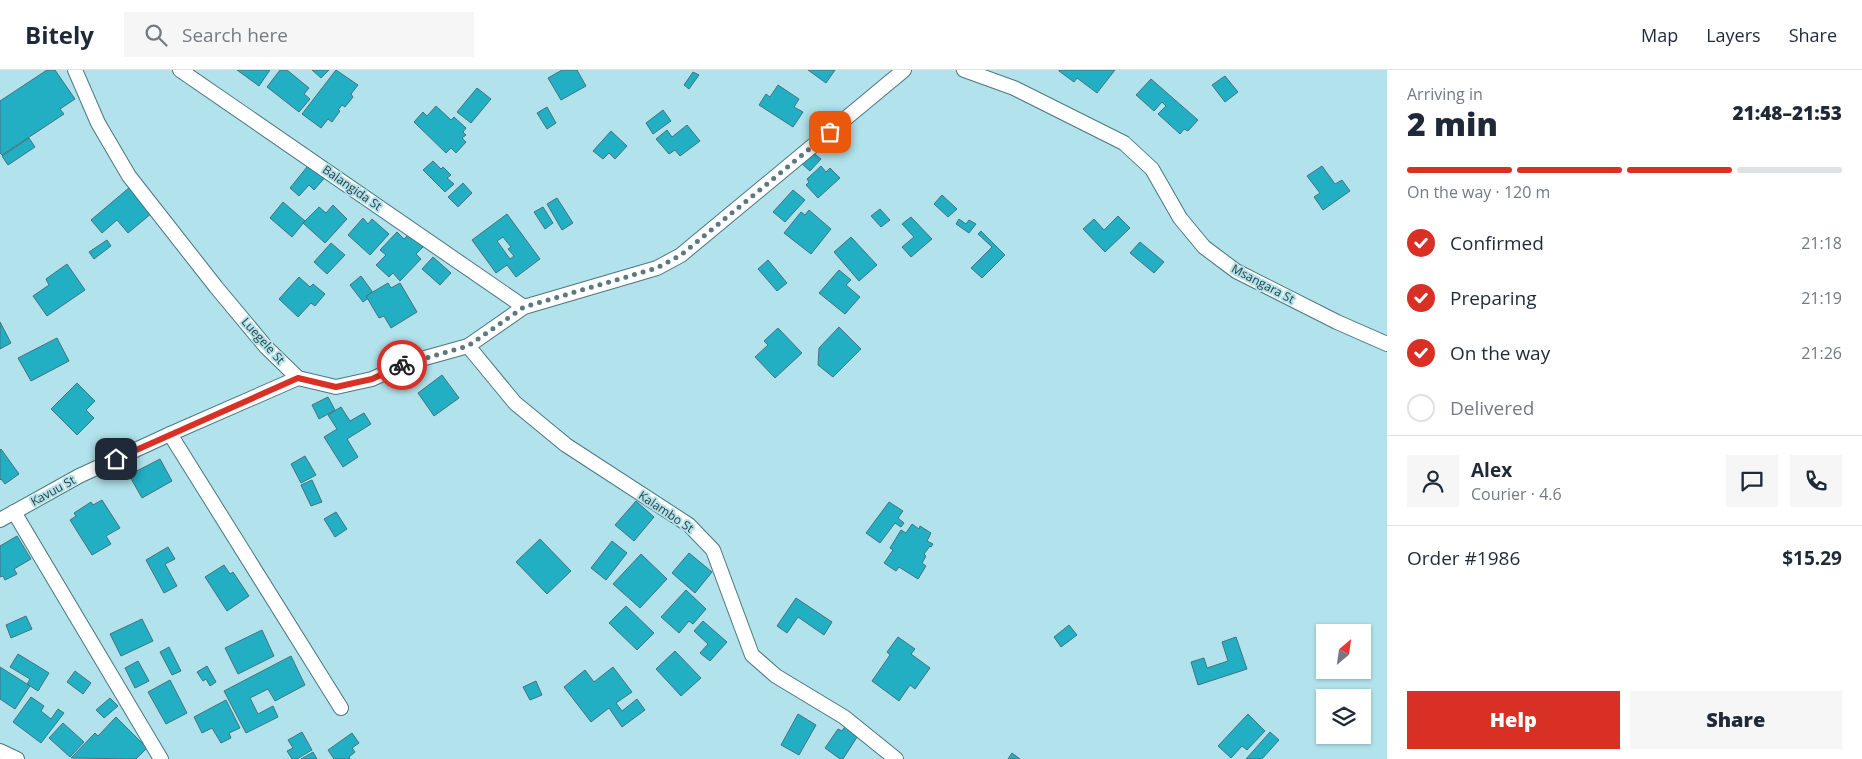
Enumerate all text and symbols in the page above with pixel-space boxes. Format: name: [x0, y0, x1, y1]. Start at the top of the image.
search box: [124, 12, 474, 57]
text: Bitely: [25, 18, 94, 51]
icon: search: [142, 21, 170, 49]
text: Search here: [182, 22, 288, 48]
text: Map: [1641, 23, 1678, 47]
text: Layers: [1706, 23, 1761, 47]
text: Share: [1789, 23, 1837, 47]
text: Arriving in: [1407, 83, 1483, 105]
text: 21:48–21:53: [1732, 100, 1842, 126]
text: 2 min: [1407, 102, 1498, 145]
pin: [809, 111, 851, 153]
icon: bag: [816, 118, 844, 146]
street label: Balangida St: [319, 161, 385, 214]
text: On the way · 120 m: [1407, 181, 1550, 203]
icon: check: [1407, 229, 1435, 257]
text: Confirmed: [1450, 230, 1544, 256]
text: 21:18: [1801, 232, 1842, 254]
street label: Msangara St: [1229, 260, 1298, 307]
icon: check: [1407, 284, 1435, 312]
text: Preparing: [1450, 285, 1537, 311]
text: 21:19: [1801, 287, 1842, 309]
street label: Luegele St: [238, 314, 289, 368]
icon: check: [1407, 339, 1435, 367]
courier: [377, 340, 427, 390]
text: On the way: [1450, 340, 1550, 366]
text: 21:26: [1801, 342, 1842, 364]
icon: bike: [388, 351, 416, 379]
text: Delivered: [1450, 395, 1534, 421]
pin: [95, 438, 137, 480]
icon: home: [102, 445, 130, 473]
button: person: [1407, 455, 1459, 507]
button: chat: [1726, 455, 1778, 507]
button: phone: [1790, 455, 1842, 507]
text: Alex: [1471, 457, 1512, 483]
street label: Kavuu St: [27, 471, 78, 510]
text: Courier · 4.6: [1471, 483, 1562, 505]
street label: Kalambo St: [635, 487, 697, 536]
text: Order #1986: [1407, 545, 1520, 571]
text: $15.29: [1782, 545, 1842, 571]
north arrow: [1316, 624, 1371, 679]
map controls: [1316, 624, 1371, 744]
button: layers: [1316, 689, 1371, 744]
button: Help: [1407, 691, 1620, 749]
button: Share: [1630, 691, 1842, 749]

